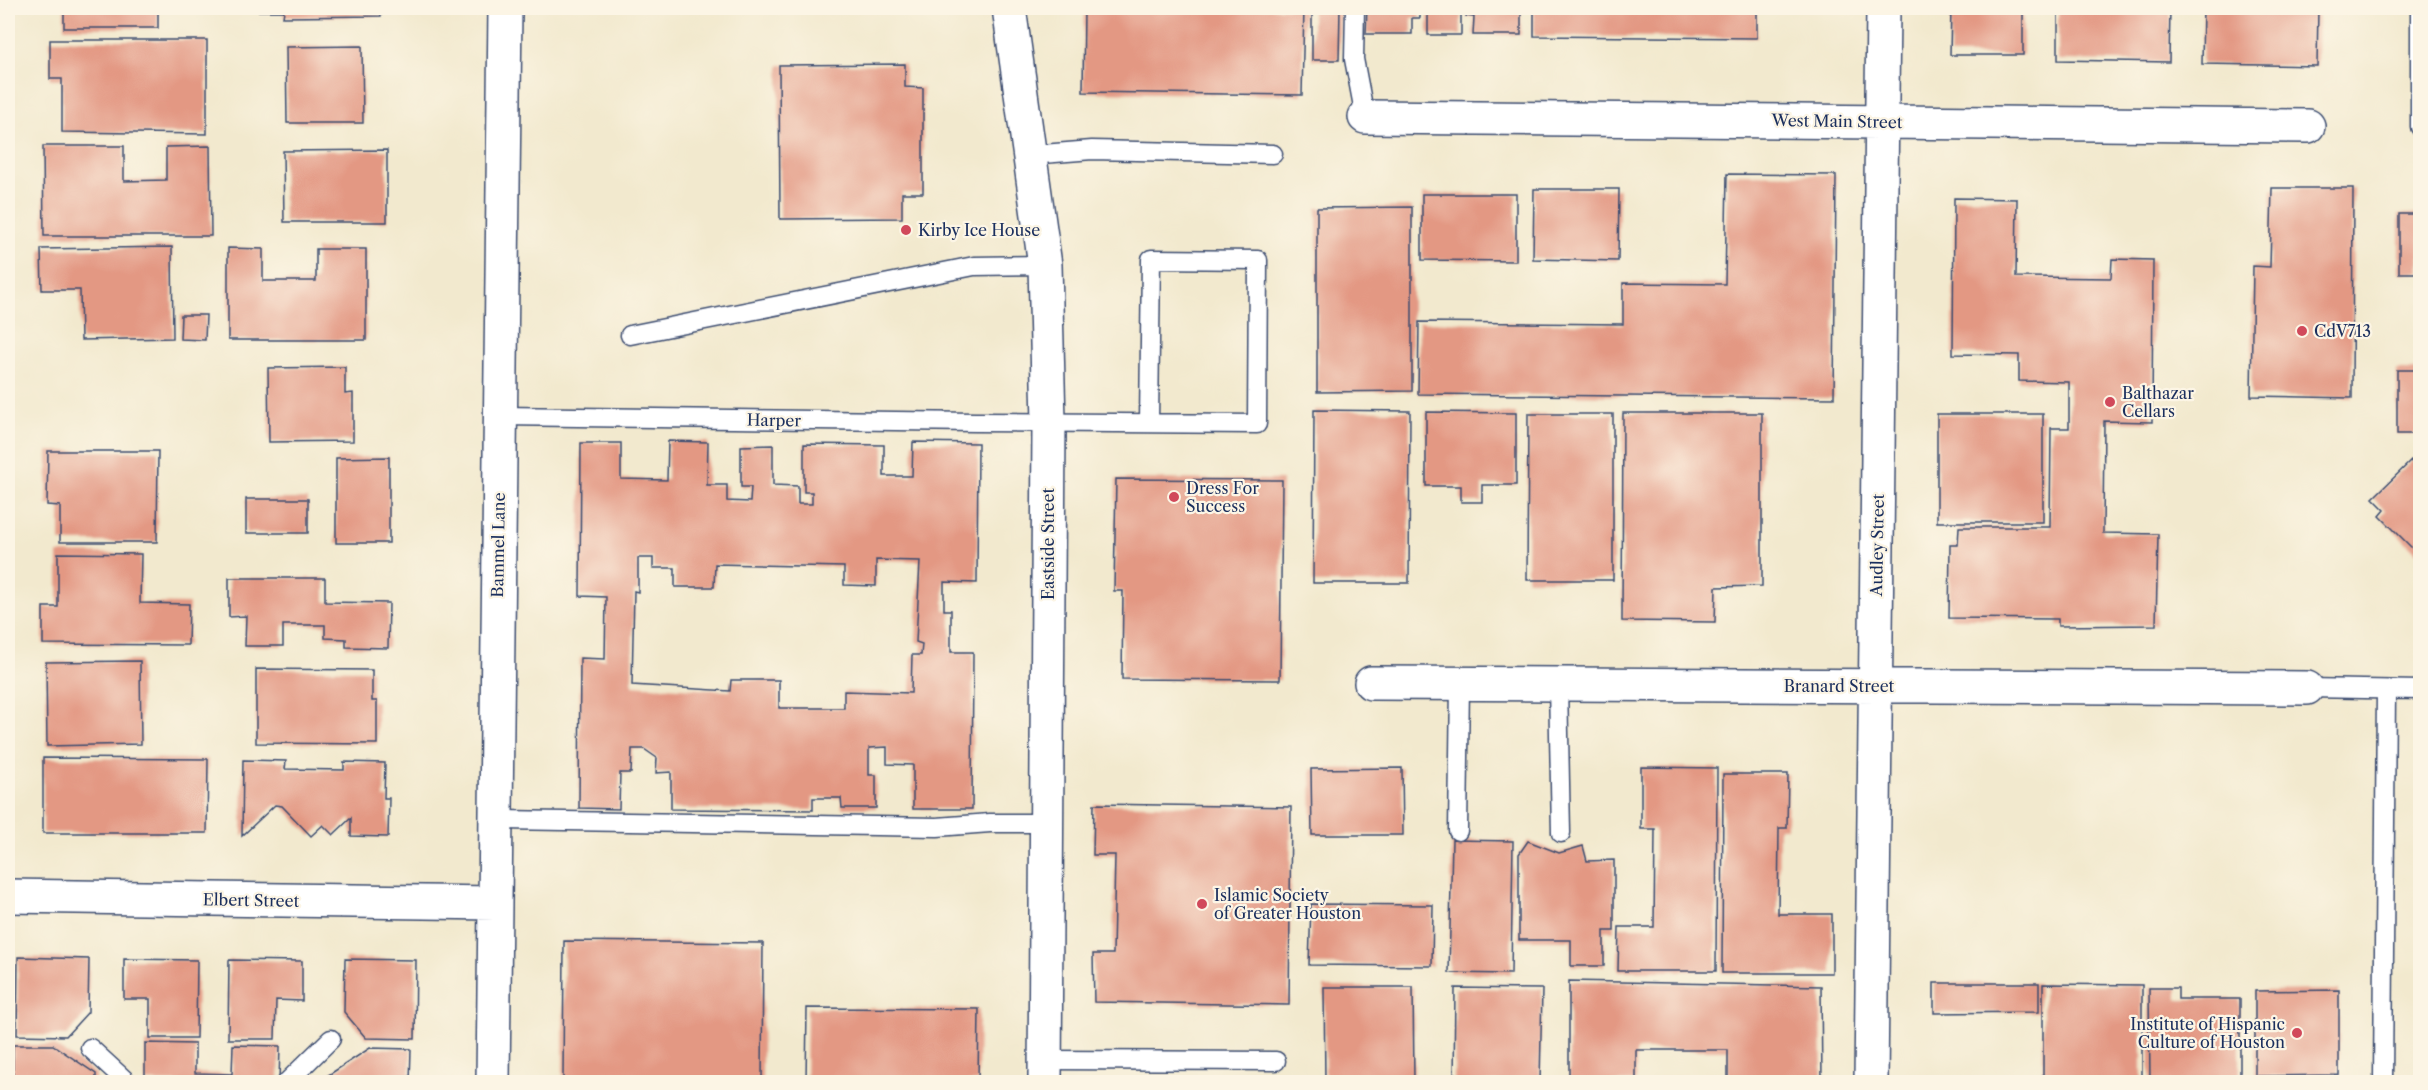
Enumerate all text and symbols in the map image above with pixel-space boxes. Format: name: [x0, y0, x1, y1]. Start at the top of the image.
street label: West Main Street: [1770, 110, 1903, 132]
place label: Kirby Ice House: [918, 220, 1040, 240]
marker: Kirby Ice House: [899, 223, 913, 237]
place label: CdV713: [2314, 321, 2371, 341]
marker: CdV713: [2295, 324, 2309, 338]
place label: Balthazar Cellars: [2122, 383, 2194, 421]
marker: Balthazar Cellars: [2103, 395, 2117, 409]
street label: Harper: [747, 410, 802, 430]
place label: Dress For Success: [1186, 478, 1259, 516]
street label: Eastside Street: [1038, 488, 1058, 600]
marker: Dress For Success: [1167, 490, 1181, 504]
street label: Bammel Lane: [487, 492, 509, 598]
street label: Audley Street: [1866, 493, 1888, 597]
street label: Branard Street: [1784, 676, 1895, 696]
place label: Islamic Society of Greater Houston: [1214, 885, 1361, 923]
street label: Elbert Street: [203, 889, 300, 911]
marker: Islamic Society of Greater Houston: [1195, 897, 1209, 911]
place label: Institute of Hispanic Culture of Houston: [2130, 1014, 2285, 1052]
marker: Institute of Hispanic Culture of Houston: [2290, 1026, 2304, 1040]

